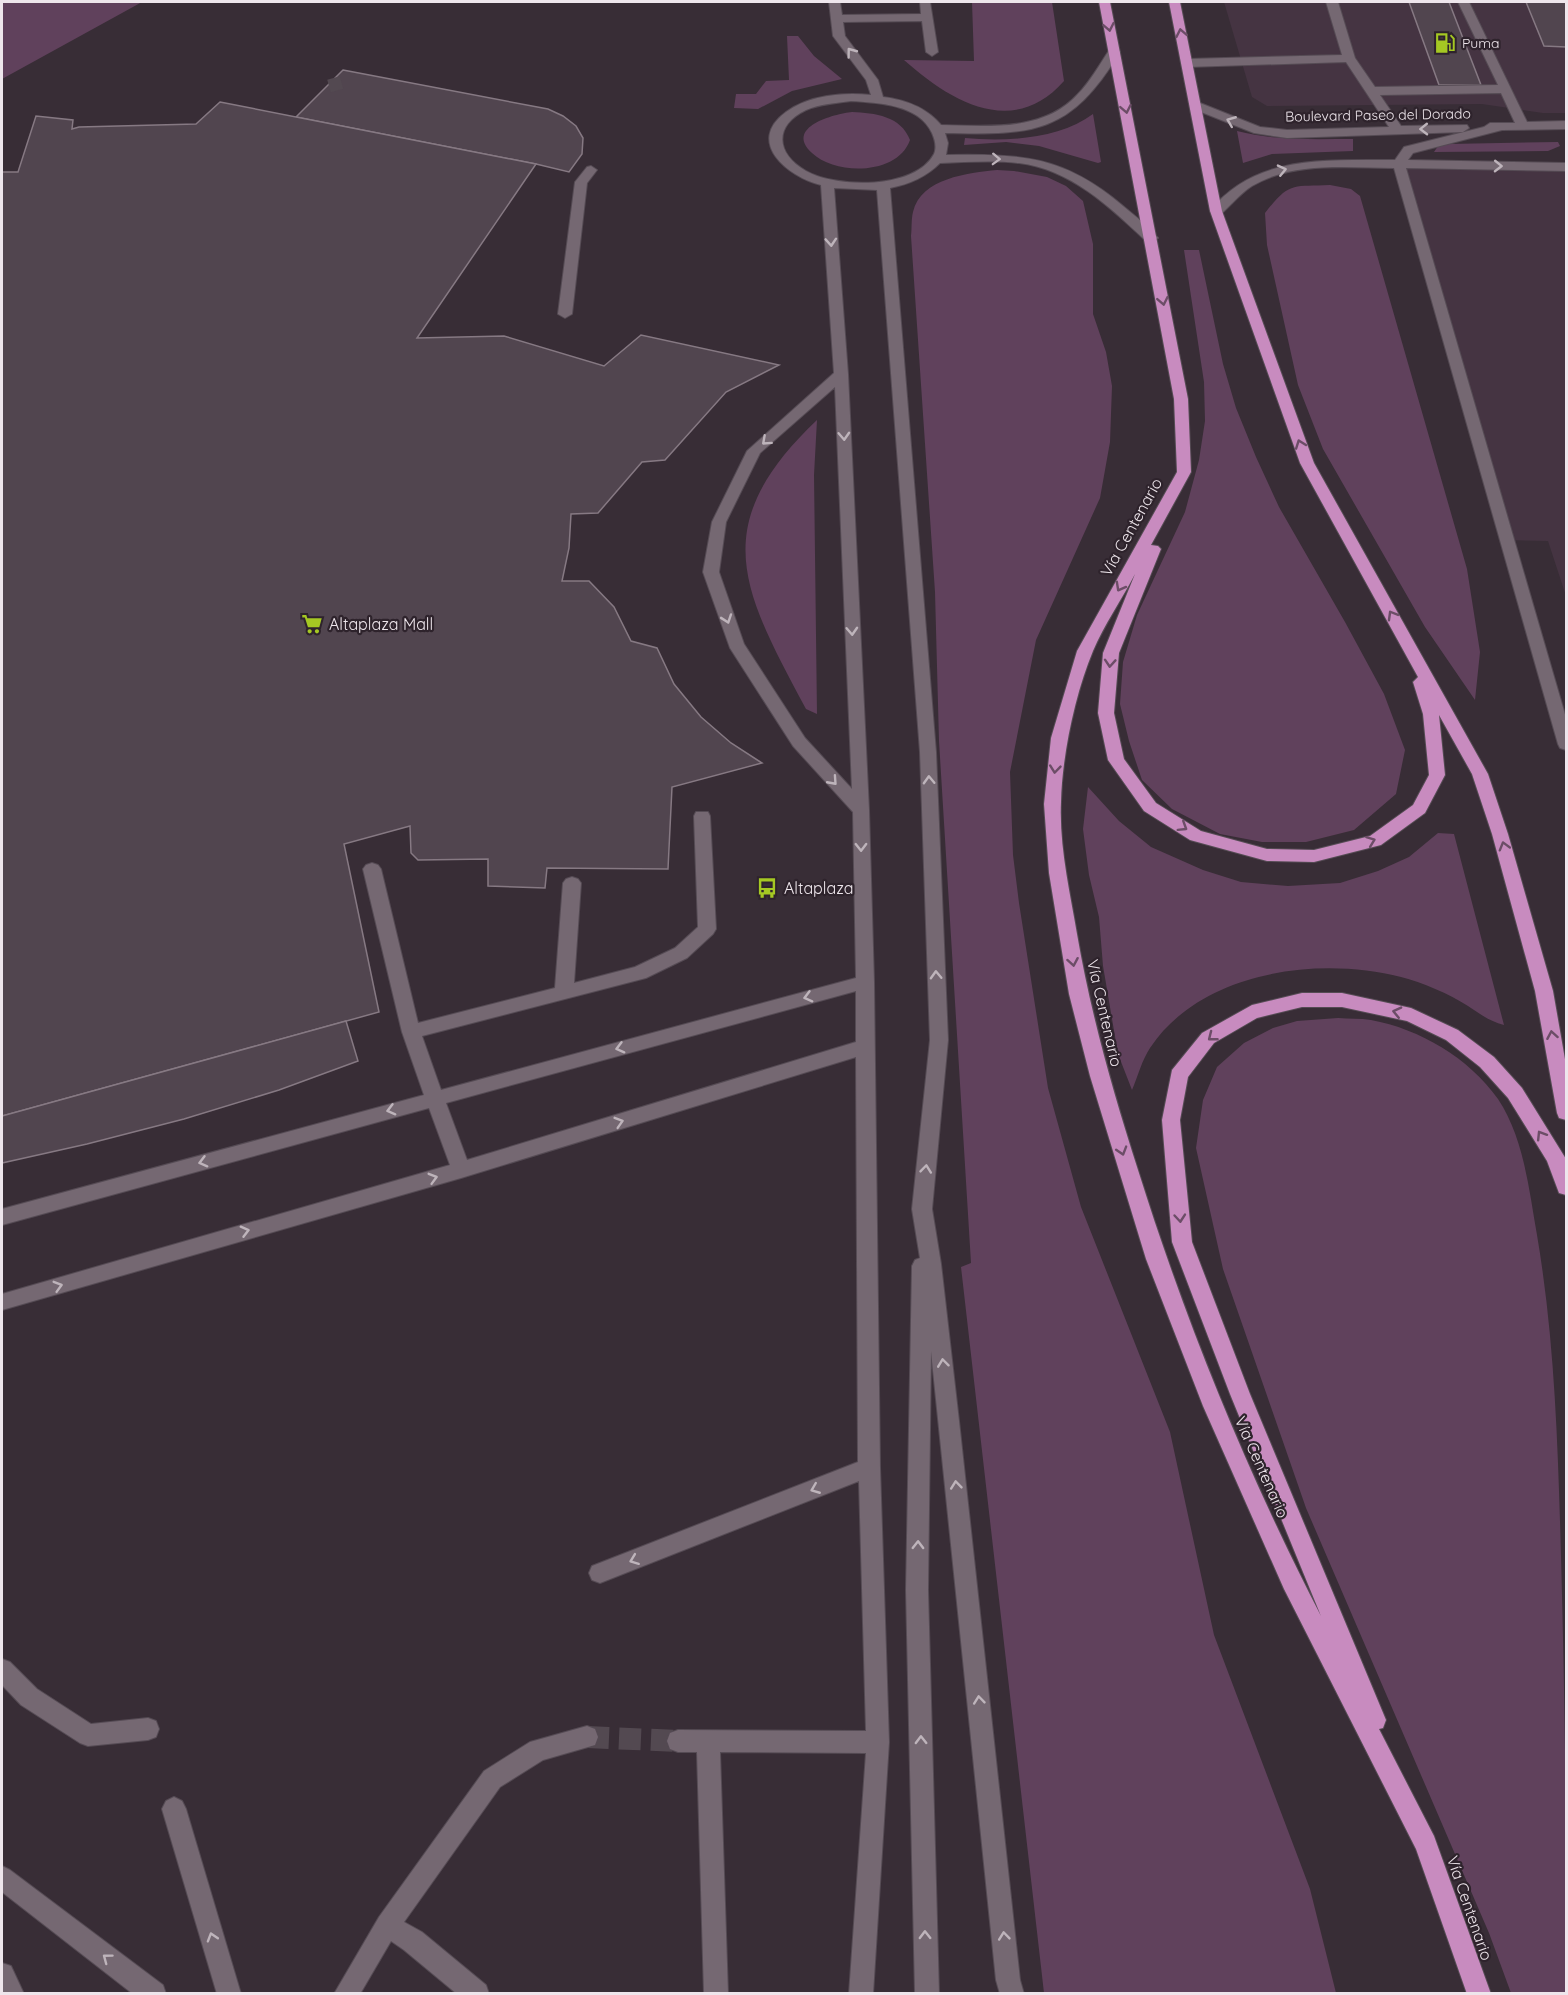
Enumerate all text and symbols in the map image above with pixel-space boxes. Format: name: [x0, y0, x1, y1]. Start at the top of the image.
one-way arrow: [1102, 21, 1115, 31]
one-way arrow: [1175, 28, 1188, 38]
fuel station icon: Puma: [1433, 31, 1457, 55]
place label: Puma: [1462, 34, 1500, 52]
one-way arrow: [847, 48, 858, 59]
one-way arrow: [1118, 104, 1131, 114]
street label: Boulevard Paseo del Dorado: [1285, 104, 1471, 126]
one-way arrow: [1226, 116, 1237, 128]
one-way arrow: [1420, 123, 1429, 135]
one-way arrow: [992, 153, 1001, 165]
one-way arrow: [1493, 160, 1502, 172]
one-way arrow: [1277, 164, 1287, 177]
one-way arrow: [824, 237, 837, 246]
one-way arrow: [1156, 295, 1169, 305]
one-way arrow: [837, 432, 850, 441]
one-way arrow: [762, 434, 773, 445]
one-way arrow: [1294, 439, 1307, 449]
street label: Vía Centenario: [1096, 474, 1166, 580]
one-way arrow: [1116, 581, 1127, 592]
one-way arrow: [1388, 611, 1400, 621]
supermarket icon: Altaplaza Mall: [300, 612, 324, 636]
one-way arrow: [720, 613, 733, 624]
place label: Altaplaza Mall: [329, 614, 433, 634]
one-way arrow: [846, 626, 859, 635]
one-way arrow: [1104, 658, 1117, 667]
one-way arrow: [1050, 765, 1062, 774]
one-way arrow: [826, 774, 837, 785]
one-way arrow: [923, 776, 936, 785]
one-way arrow: [1177, 820, 1187, 832]
one-way arrow: [1365, 835, 1375, 848]
one-way arrow: [1499, 841, 1511, 852]
one-way arrow: [855, 842, 868, 851]
bus stop icon: Altaplaza: [755, 876, 779, 900]
place label: Altaplaza: [784, 878, 854, 898]
one-way arrow: [1066, 957, 1079, 967]
street label: Vía Centenario: [1083, 957, 1127, 1069]
one-way arrow: [930, 971, 943, 980]
one-way arrow: [803, 990, 813, 1003]
one-way arrow: [1392, 1006, 1402, 1019]
one-way arrow: [1208, 1029, 1219, 1040]
one-way arrow: [1546, 1030, 1559, 1040]
one-way arrow: [615, 1041, 626, 1053]
one-way arrow: [386, 1103, 397, 1115]
one-way arrow: [613, 1117, 624, 1129]
one-way arrow: [1536, 1131, 1548, 1141]
one-way arrow: [1115, 1145, 1127, 1156]
one-way arrow: [198, 1154, 208, 1167]
one-way arrow: [919, 1165, 932, 1174]
one-way arrow: [427, 1173, 438, 1185]
one-way arrow: [1173, 1213, 1186, 1222]
one-way arrow: [239, 1226, 250, 1238]
one-way arrow: [52, 1281, 63, 1293]
one-way arrow: [937, 1358, 949, 1367]
street label: Vía Centenario: [1231, 1413, 1293, 1521]
one-way arrow: [950, 1481, 963, 1490]
one-way arrow: [810, 1482, 821, 1494]
one-way arrow: [912, 1541, 924, 1550]
one-way arrow: [629, 1553, 640, 1565]
one-way arrow: [973, 1695, 986, 1705]
one-way arrow: [914, 1736, 927, 1745]
street label: Vía Centenario: [1443, 1853, 1497, 1963]
one-way arrow: [919, 1931, 932, 1940]
one-way arrow: [998, 1931, 1011, 1940]
one-way arrow: [207, 1932, 219, 1943]
one-way arrow: [103, 1955, 114, 1966]

